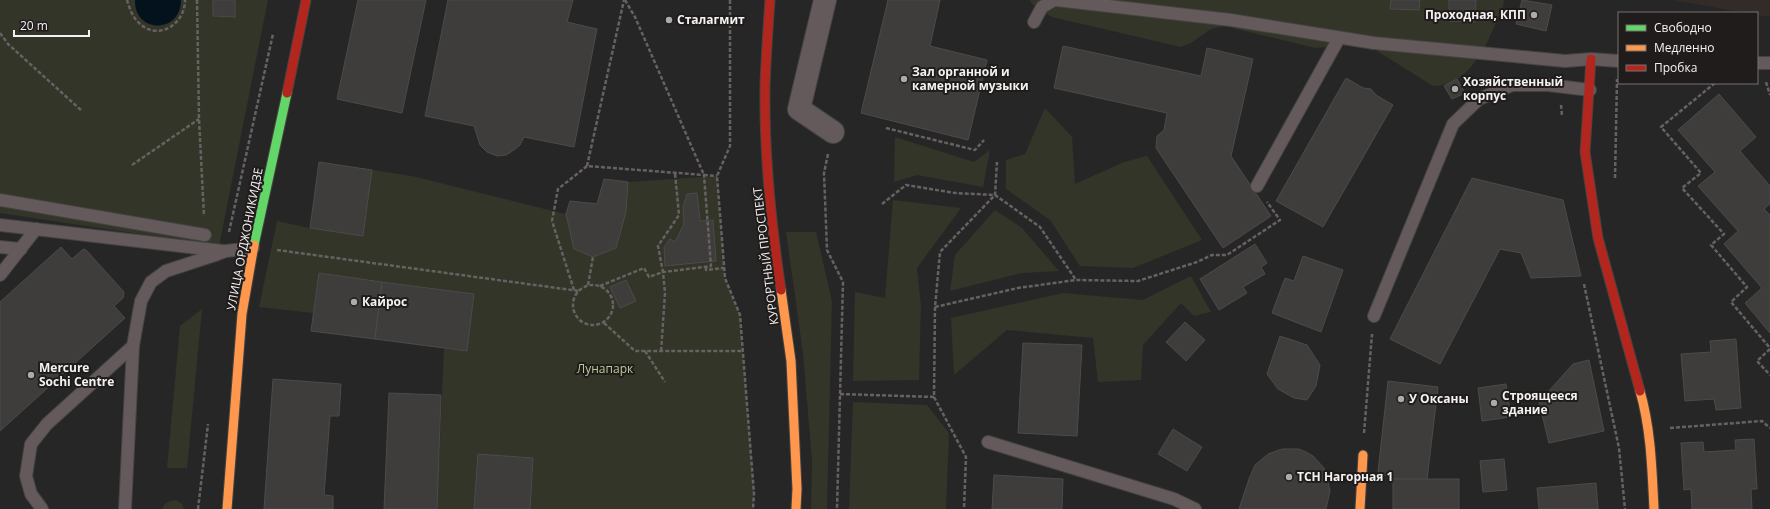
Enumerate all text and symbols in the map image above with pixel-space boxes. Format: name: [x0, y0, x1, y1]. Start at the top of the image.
place label: Проходная, КПП: [1425, 6, 1526, 23]
marker: Проходная, КПП: [1529, 10, 1539, 20]
place label: Сталагмит: [677, 11, 745, 28]
scale bar: [14, 12, 89, 38]
legend: [1618, 12, 1758, 84]
marker: Сталагмит: [664, 15, 674, 25]
text: 20 m: [20, 17, 48, 34]
text: Свободно: [1654, 19, 1712, 36]
text: Медленно: [1654, 39, 1714, 56]
text: Пробка: [1654, 59, 1697, 76]
place label: Зал органной и камерной музыки: [912, 63, 1029, 94]
place label: Хозяйственный корпус: [1463, 73, 1563, 104]
marker: Зал органной и камерной музыки: [899, 74, 909, 84]
marker: Хозяйственный корпус: [1450, 84, 1460, 94]
street label: УЛИЦА ОРДЖОНИКИДЗЕ: [222, 166, 267, 312]
street label: КУРОРТНЫЙ ПРОСПЕКТ: [749, 186, 782, 326]
place label: Кайрос: [362, 293, 407, 310]
marker: Кайрос: [349, 297, 359, 307]
place label: Mercure Sochi Centre: [39, 359, 114, 390]
park label: Лунапарк: [577, 360, 634, 377]
marker: Mercure Sochi Centre: [26, 370, 36, 380]
place label: Строящееся здание: [1502, 387, 1578, 418]
place label: У Оксаны: [1409, 390, 1469, 407]
marker: У Оксаны: [1396, 394, 1406, 404]
marker: Строящееся здание: [1489, 398, 1499, 408]
place label: ТСН Нагорная 1: [1297, 468, 1393, 485]
marker: ТСН Нагорная 1: [1284, 472, 1294, 482]

